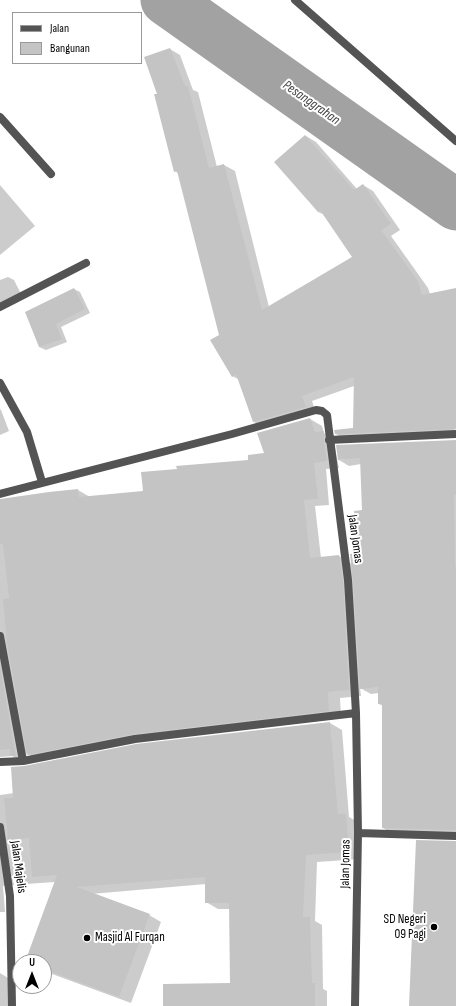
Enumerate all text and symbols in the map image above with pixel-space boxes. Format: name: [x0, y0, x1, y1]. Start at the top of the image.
legend: [12, 12, 142, 64]
text: Jalan: [50, 21, 69, 36]
text: Bangunan: [50, 41, 90, 56]
water label: Pesanggrahan: [279, 77, 343, 129]
street label: Jalan Jomas: [344, 514, 366, 564]
street label: Jalan Jomas: [338, 839, 354, 889]
street label: Jalan Majelis: [7, 840, 29, 894]
place label: SD Negeri 09 Pagi: [384, 912, 426, 943]
marker: SD Negeri 09 Pagi: [429, 922, 439, 932]
place label: Masjid Al Furqan: [95, 930, 165, 946]
marker: Masjid Al Furqan: [82, 933, 92, 943]
north arrow: [12, 954, 52, 994]
text: U: [29, 956, 35, 969]

